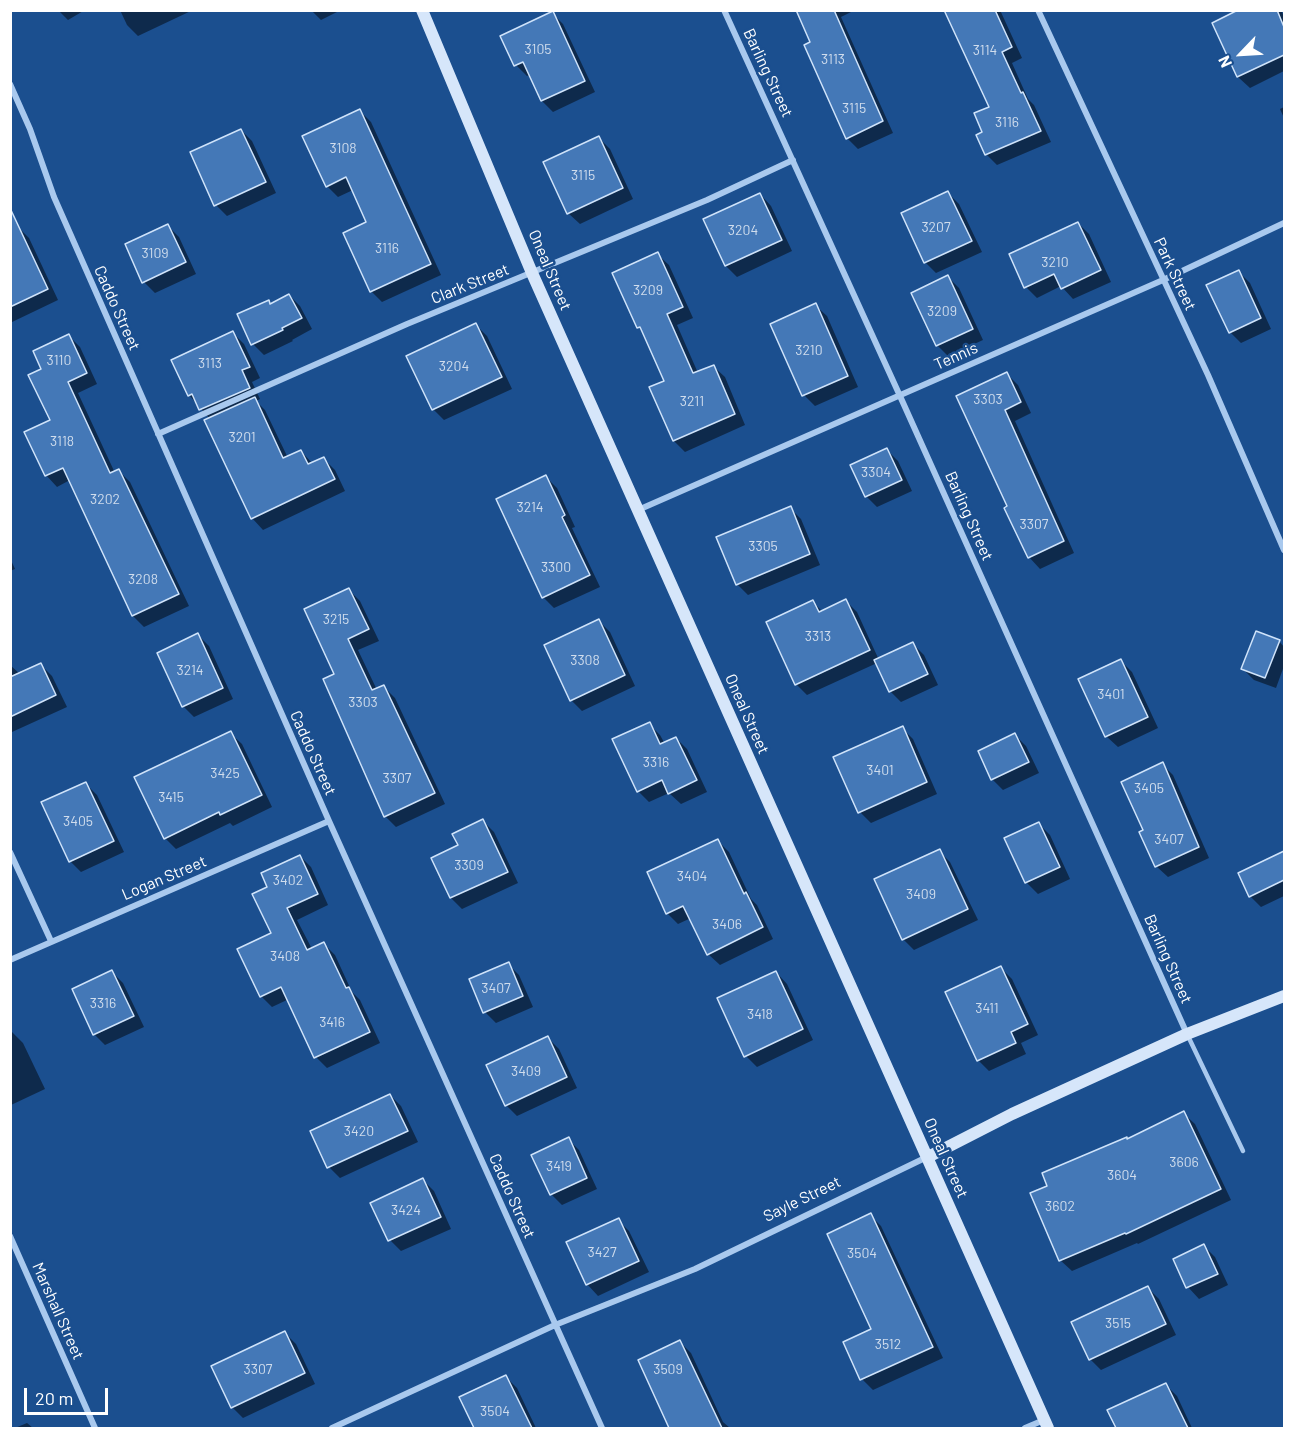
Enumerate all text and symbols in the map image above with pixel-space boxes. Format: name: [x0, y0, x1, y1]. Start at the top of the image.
north arrow: [1211, 24, 1271, 84]
street label: Barling Street: [739, 26, 797, 120]
house number: 3105: [524, 41, 552, 57]
house number: 3114: [973, 42, 997, 58]
house number: 3113: [821, 51, 845, 67]
text: N: [1213, 53, 1235, 71]
house number: 3115: [842, 100, 866, 116]
house number: 3116: [995, 114, 1019, 130]
house number: 3108: [329, 140, 357, 156]
house number: 3115: [571, 167, 595, 183]
house number: 3207: [921, 219, 951, 235]
house number: 3204: [728, 222, 758, 238]
street label: Oneal Street: [524, 227, 576, 313]
street label: Park Street: [1150, 234, 1200, 314]
house number: 3116: [375, 240, 399, 256]
house number: 3109: [141, 245, 169, 261]
house number: 3210: [1041, 254, 1069, 270]
street label: Clark Street: [428, 260, 512, 308]
street label: Caddo Street: [90, 263, 144, 353]
house number: 3209: [633, 282, 663, 298]
house number: 3209: [927, 303, 957, 319]
street label: Tennis: [931, 338, 981, 374]
house number: 3210: [795, 342, 823, 358]
house number: 3110: [47, 352, 71, 368]
house number: 3113: [198, 355, 222, 371]
house number: 3204: [439, 358, 469, 374]
house number: 3303: [973, 391, 1003, 407]
house number: 3211: [680, 393, 704, 409]
house number: 3201: [228, 429, 256, 445]
house number: 3118: [50, 433, 74, 449]
house number: 3304: [861, 464, 891, 480]
street label: Barling Street: [941, 468, 997, 564]
house number: 3202: [90, 491, 120, 507]
house number: 3214: [516, 499, 544, 515]
house number: 3307: [1020, 516, 1048, 532]
house number: 3305: [748, 538, 778, 554]
house number: 3300: [541, 559, 571, 575]
house number: 3208: [128, 571, 158, 587]
house number: 3215: [323, 611, 349, 627]
house number: 3313: [805, 628, 831, 644]
house number: 3308: [570, 652, 600, 668]
house number: 3214: [176, 662, 204, 678]
street label: Oneal Street: [721, 671, 773, 757]
house number: 3401: [1097, 686, 1125, 702]
house number: 3303: [348, 694, 378, 710]
street label: Caddo Street: [286, 708, 340, 798]
house number: 3316: [643, 754, 669, 770]
house number: 3401: [866, 762, 894, 778]
house number: 3425: [210, 765, 240, 781]
house number: 3307: [383, 770, 411, 786]
house number: 3405: [1134, 780, 1164, 796]
house number: 3415: [158, 789, 184, 805]
house number: 3405: [63, 813, 93, 829]
house number: 3407: [1154, 831, 1184, 847]
street label: Logan Street: [119, 852, 209, 904]
house number: 3309: [454, 857, 484, 873]
house number: 3404: [677, 868, 707, 884]
house number: 3402: [273, 872, 303, 888]
house number: 3409: [906, 886, 936, 902]
street label: Barling Street: [1140, 911, 1196, 1007]
house number: 3406: [712, 916, 742, 932]
house number: 3408: [270, 948, 300, 964]
house number: 3407: [481, 980, 511, 996]
house number: 3316: [90, 995, 116, 1011]
house number: 3411: [975, 1000, 999, 1016]
house number: 3418: [747, 1006, 773, 1022]
house number: 3416: [319, 1014, 345, 1030]
house number: 3409: [511, 1063, 541, 1079]
street label: Oneal Street: [920, 1115, 972, 1201]
house number: 3420: [344, 1123, 374, 1139]
street label: Caddo Street: [485, 1151, 539, 1241]
house number: 3606: [1169, 1154, 1199, 1170]
house number: 3419: [546, 1158, 572, 1174]
house number: 3604: [1107, 1167, 1137, 1183]
street label: Sayle Street: [760, 1172, 844, 1226]
house number: 3602: [1045, 1198, 1075, 1214]
house number: 3424: [391, 1202, 421, 1218]
house number: 3427: [587, 1244, 617, 1260]
house number: 3504: [847, 1245, 877, 1261]
street label: Marshall Street: [28, 1260, 88, 1362]
house number: 3515: [1105, 1315, 1131, 1331]
house number: 3512: [875, 1336, 901, 1352]
house number: 3307: [244, 1361, 272, 1377]
house number: 3509: [653, 1361, 683, 1377]
scale bar: [27, 1376, 111, 1414]
text: 20 m: [35, 1387, 73, 1409]
house number: 3504: [480, 1403, 510, 1419]

